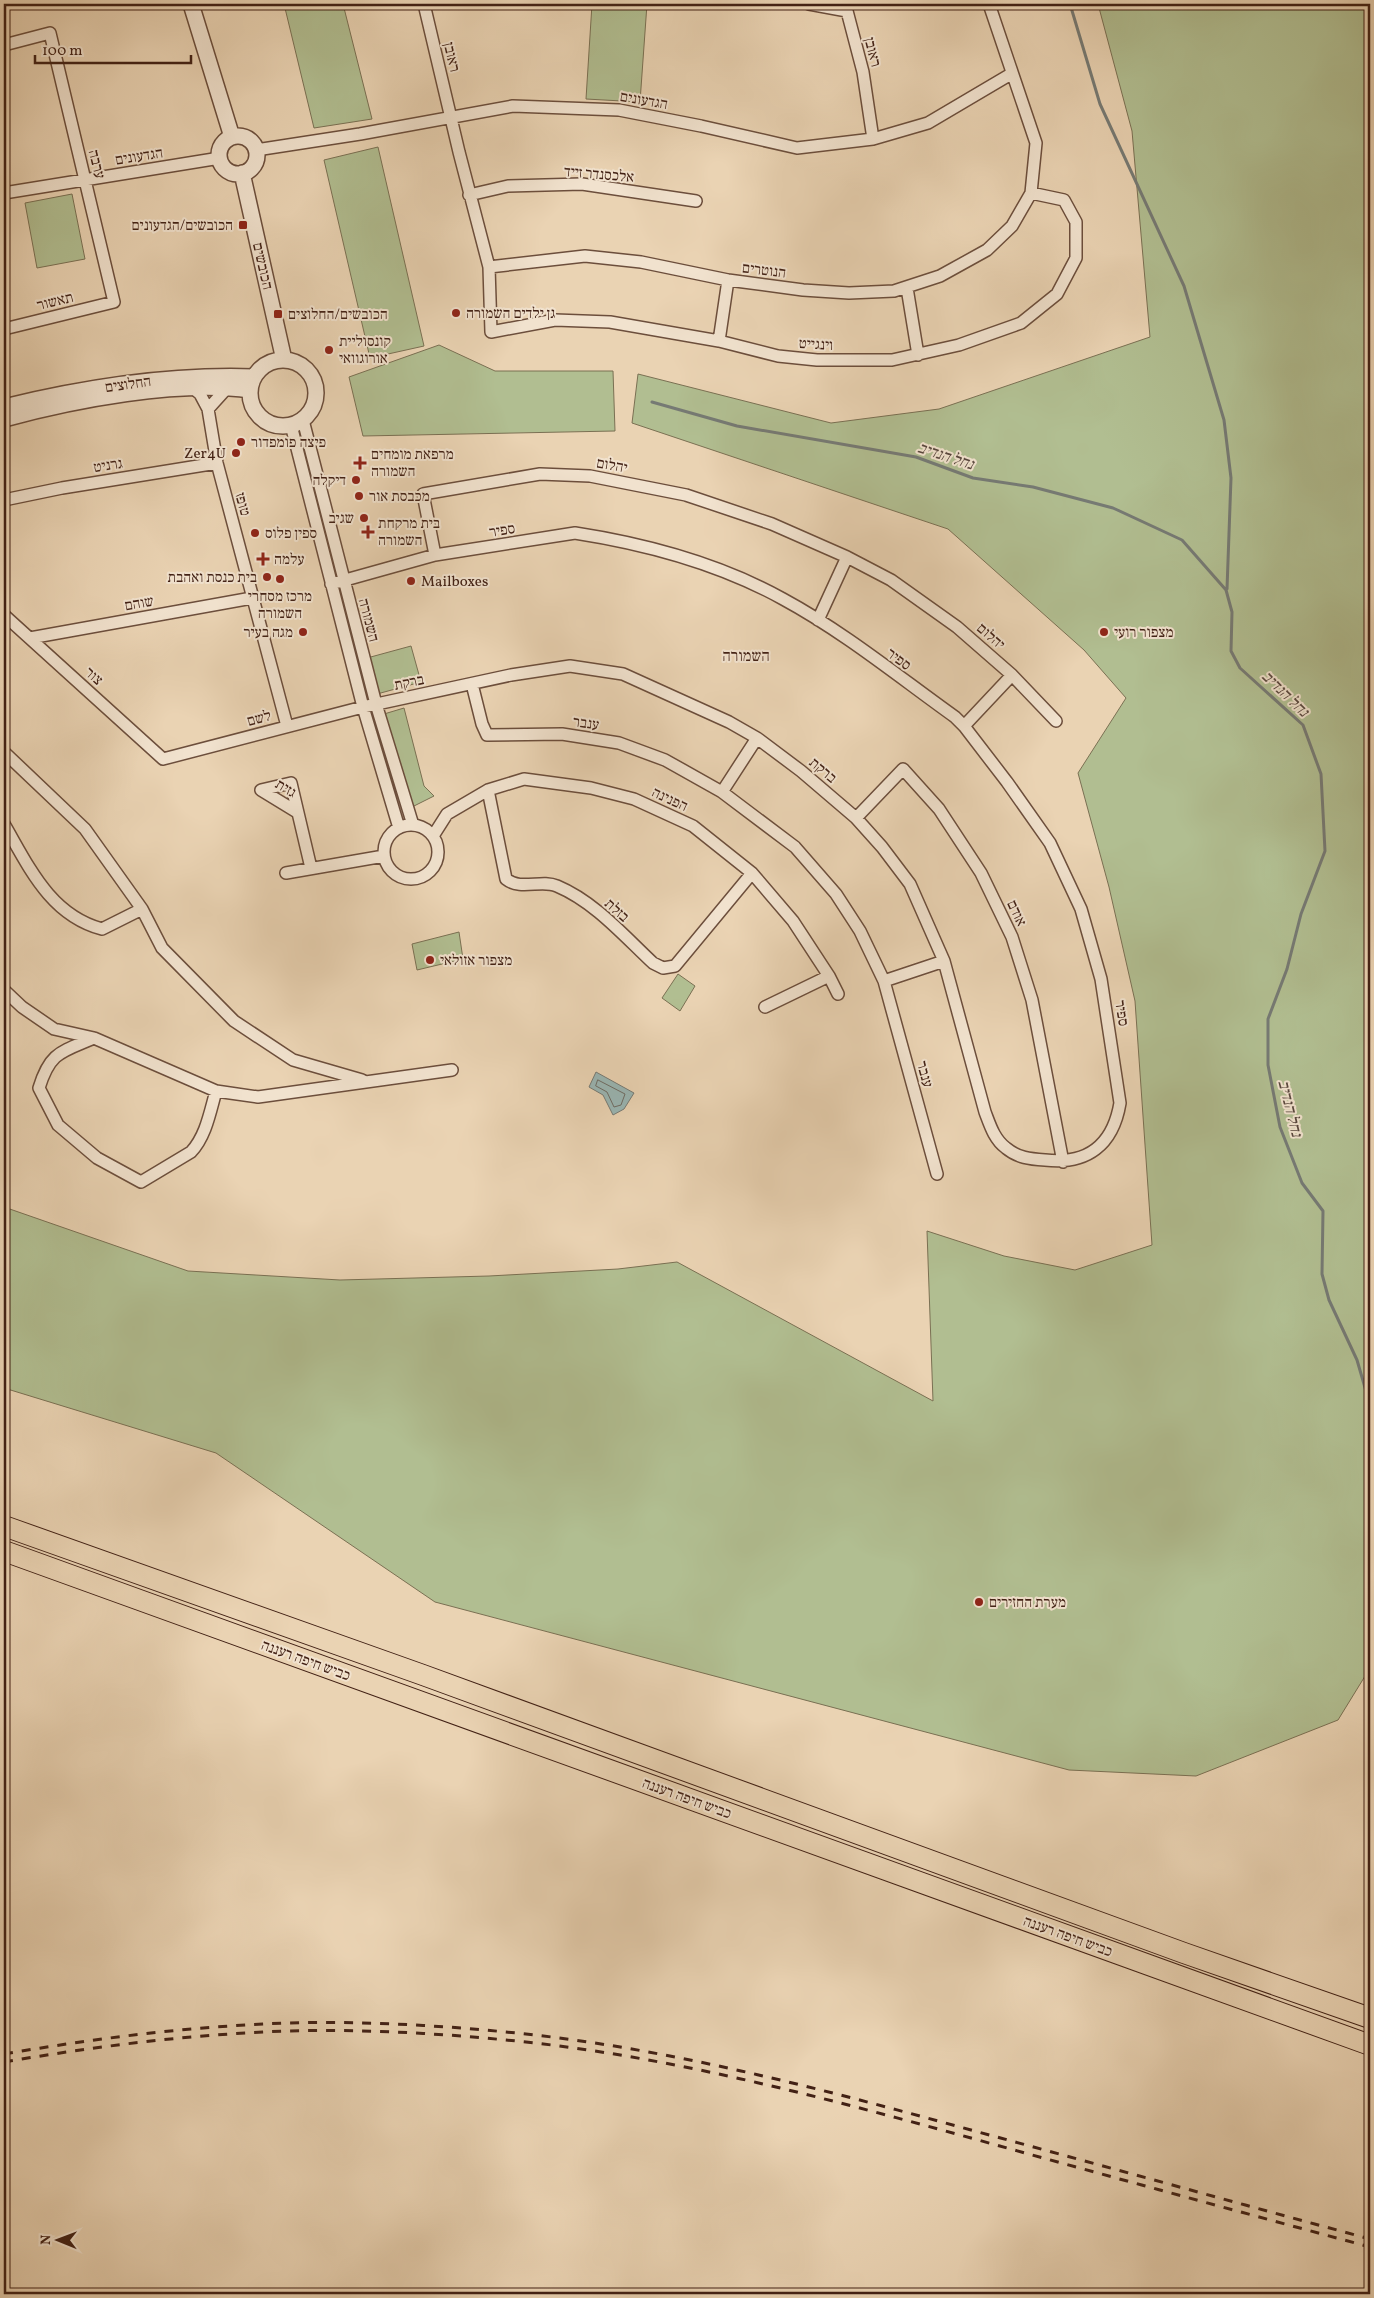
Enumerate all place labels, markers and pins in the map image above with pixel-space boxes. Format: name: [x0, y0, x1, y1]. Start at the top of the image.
place label: הכובשים/הגדעונים: [131, 216, 233, 237]
marker: הכובשים/הגדעונים: [237, 219, 249, 231]
place label: גן ילדים השמורה: [466, 304, 555, 325]
place label: הכובשים/החלוצים: [288, 305, 388, 326]
marker: גן ילדים השמורה: [450, 307, 462, 319]
marker: הכובשים/החלוצים: [272, 308, 284, 320]
place label: קונסוליית אורוגוואי: [339, 332, 391, 370]
marker: קונסוליית אורוגוואי: [323, 344, 335, 356]
place label: פיצה פומפדור: [251, 433, 326, 454]
marker: פיצה פומפדור: [235, 436, 247, 448]
place label: Zer4U: [184, 444, 226, 465]
place label: מרפאת מומחים השמורה: [371, 445, 454, 483]
marker: Zer4U: [230, 447, 242, 459]
marker: מרפאת מומחים השמורה: [353, 456, 367, 470]
place label: דיקלה: [312, 471, 346, 492]
marker: דיקלה: [350, 474, 362, 486]
place label: מכבסת אור: [369, 487, 430, 508]
marker: מכבסת אור: [353, 490, 365, 502]
place label: שגיב: [328, 509, 354, 530]
marker: שגיב: [358, 512, 370, 524]
place label: בית מרקחת השמורה: [378, 514, 440, 552]
place label: ספין פלוס: [265, 524, 317, 545]
marker: בית מרקחת השמורה: [362, 526, 374, 538]
marker: ספין פלוס: [249, 527, 261, 539]
place label: עלמה: [274, 550, 304, 571]
marker: עלמה: [256, 552, 270, 566]
place label: בית כנסת ואהבת: [168, 568, 257, 589]
marker: בית כנסת ואהבת: [261, 571, 273, 583]
place label: Mailboxes: [421, 572, 488, 593]
marker: מרכז מסחרי השמורה: [274, 573, 286, 585]
marker: Mailboxes: [405, 575, 417, 587]
place label: מרכז מסחרי השמורה: [248, 587, 312, 625]
place label: מגה בעיר: [244, 623, 293, 644]
place label: מצפור רועי: [1114, 623, 1174, 644]
marker: מגה בעיר: [297, 626, 309, 638]
marker: מצפור רועי: [1098, 626, 1110, 638]
place label: מצפור אזולאי: [440, 951, 512, 972]
marker: מצפור אזולאי: [424, 954, 436, 966]
place label: מערת החזירים: [989, 1593, 1066, 1614]
marker: מערת החזירים: [973, 1596, 985, 1608]

